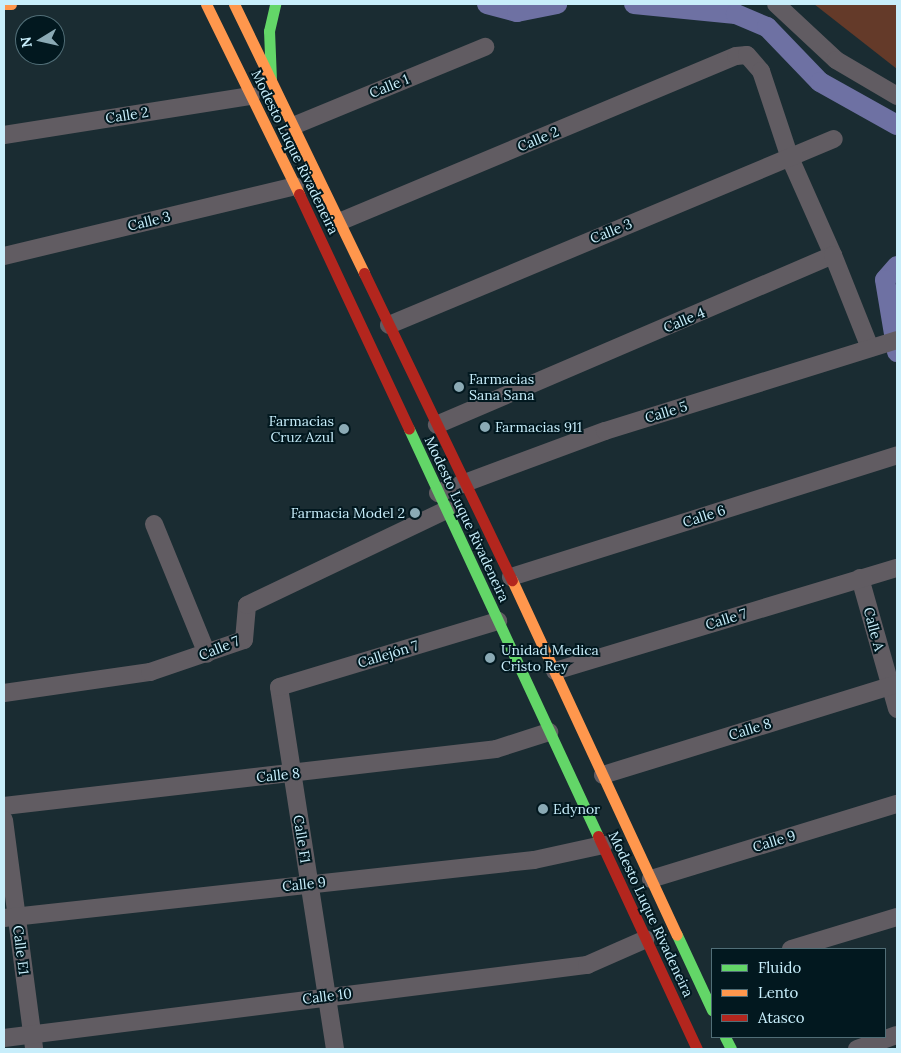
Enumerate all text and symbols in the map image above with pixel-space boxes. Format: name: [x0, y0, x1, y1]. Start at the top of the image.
north arrow: [15, 15, 65, 65]
text: N: [16, 35, 36, 49]
street label: Modesto Luque Rivadeneira: [248, 67, 342, 237]
street label: Calle 1: [367, 71, 411, 101]
street label: Calle 2: [104, 103, 150, 127]
street label: Calle 2: [515, 123, 561, 155]
street label: Calle 3: [126, 208, 172, 234]
street label: Calle 3: [588, 215, 634, 247]
street label: Calle 4: [661, 304, 707, 336]
place label: Farmacias Sana Sana: [469, 371, 534, 404]
marker: Farmacias Sana Sana: [453, 381, 465, 393]
street label: Calle 5: [643, 398, 689, 426]
place label: Farmacias Cruz Azul: [269, 413, 334, 446]
place label: Farmacias 911: [495, 419, 582, 435]
marker: Farmacias 911: [479, 421, 491, 433]
marker: Farmacias Cruz Azul: [338, 423, 350, 435]
street label: Modesto Luque Rivadeneira: [421, 433, 513, 605]
street label: Calle 6: [680, 501, 728, 531]
place label: Farmacia Model 2: [291, 505, 405, 521]
marker: Farmacia Model 2: [409, 507, 421, 519]
street label: Calle 7: [703, 605, 749, 633]
street label: Calle A: [860, 605, 888, 653]
street label: Calle 7: [196, 632, 242, 664]
street label: Callejón 7: [356, 637, 420, 671]
place label: Unidad Medica Cristo Rey: [501, 642, 599, 674]
marker: Unidad Medica Cristo Rey: [483, 651, 497, 665]
street label: Calle 8: [727, 715, 773, 743]
street label: Calle 8: [255, 764, 301, 786]
place label: Edynor: [553, 801, 600, 817]
marker: Edynor: [537, 803, 549, 815]
street label: Calle F1: [290, 814, 314, 864]
street label: Calle 9: [751, 827, 797, 855]
street label: Modesto Luque Rivadeneira: [605, 828, 697, 1000]
street label: Calle 9: [281, 873, 327, 895]
street label: Calle E1: [10, 924, 32, 976]
legend: [711, 948, 886, 1038]
text: Fluido: [758, 958, 801, 977]
text: Lento: [758, 983, 798, 1002]
street label: Calle 10: [301, 985, 353, 1007]
text: Atasco: [758, 1008, 804, 1027]

